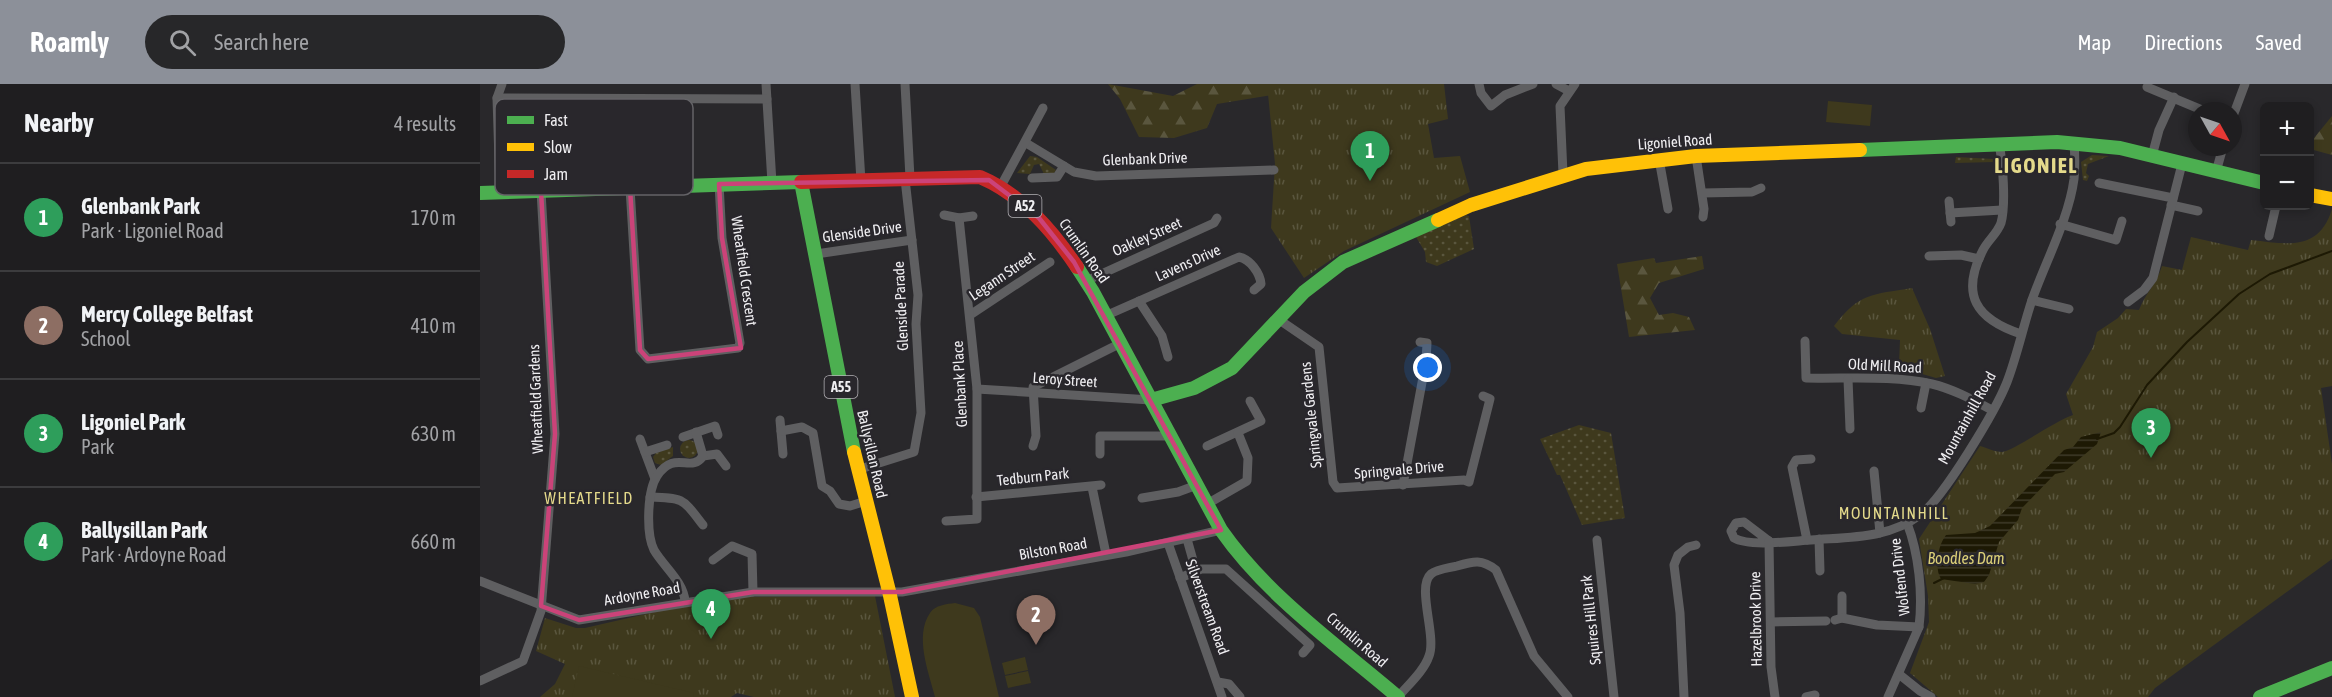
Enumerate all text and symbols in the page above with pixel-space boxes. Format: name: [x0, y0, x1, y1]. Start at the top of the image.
search box: [145, 15, 565, 69]
text: Roamly: [30, 26, 109, 58]
icon: search: [166, 26, 199, 59]
text: Search here: [214, 29, 309, 55]
text: Map: [2077, 30, 2111, 54]
text: Directions: [2144, 30, 2223, 54]
text: Saved: [2256, 30, 2302, 54]
legend: [495, 99, 693, 195]
north arrow: [2188, 102, 2242, 156]
map controls: [2260, 102, 2314, 210]
button: +: [2260, 102, 2314, 156]
text: Nearby: [24, 108, 94, 138]
text: Fast: [544, 111, 568, 129]
text: 4 results: [394, 112, 456, 135]
street label: Ligoniel Road: [1637, 130, 1713, 153]
pin: 1: [1350, 132, 1390, 181]
text: Slow: [544, 138, 572, 156]
street label: Glenbank Drive: [1102, 149, 1188, 168]
district label: LIGONIEL: [1994, 153, 2078, 177]
button: −: [2260, 156, 2314, 210]
text: Jam: [544, 165, 568, 183]
text: Glenbank Park: [81, 193, 200, 219]
road number: A52: [1008, 195, 1042, 217]
text: 1: [39, 206, 48, 229]
text: 170 m: [411, 206, 456, 229]
street label: Oakley Street: [1110, 214, 1184, 259]
street label: Wheatfield Crescent: [728, 215, 761, 327]
street label: Crumlin Road: [1056, 215, 1113, 286]
street label: Glenside Drive: [821, 218, 903, 245]
text: Park · Ligoniel Road: [81, 219, 224, 242]
street label: Lavens Drive: [1153, 241, 1223, 284]
street label: Legann Street: [966, 247, 1038, 304]
street label: Glenside Parade: [890, 261, 911, 351]
text: Mercy College Belfast: [81, 301, 253, 327]
text: 2: [39, 314, 48, 337]
text: 410 m: [411, 314, 456, 337]
text: School: [81, 327, 131, 350]
street label: Glenbank Place: [949, 340, 970, 428]
street label: Wheatfield Gardens: [525, 344, 546, 454]
your location: [1413, 353, 1442, 382]
street label: Old Mill Road: [1848, 355, 1922, 376]
street label: Springvale Gardens: [1296, 361, 1325, 469]
street label: Leroy Street: [1032, 369, 1098, 390]
street label: Mountainhill Road: [1934, 369, 1999, 467]
road number: A55: [824, 376, 858, 398]
street label: Ballysillan Road: [854, 408, 891, 500]
pin: 3: [2132, 408, 2170, 458]
text: Ligoniel Park: [81, 409, 185, 435]
text: 3: [39, 422, 48, 445]
text: 630 m: [411, 422, 456, 445]
text: Park: [81, 435, 114, 458]
street label: Springvale Drive: [1353, 457, 1445, 482]
street label: Tedburn Park: [996, 464, 1070, 489]
district label: WHEATFIELD: [544, 489, 634, 507]
district label: MOUNTAINHILL: [1839, 504, 1949, 522]
text: Ballysillan Park: [81, 517, 207, 543]
text: 4: [39, 530, 48, 553]
text: 660 m: [411, 530, 456, 553]
street label: Bilston Road: [1017, 534, 1088, 563]
street label: Wolfend Drive: [1886, 537, 1913, 617]
text: Park · Ardoyne Road: [81, 543, 226, 566]
water label: Boodles Dam: [1927, 549, 2005, 567]
street label: Silverstream Road: [1182, 557, 1233, 657]
street label: Hazelbrook Drive: [1746, 571, 1765, 667]
street label: Squires Hill Park: [1577, 574, 1604, 666]
street label: Ardoyne Road: [603, 578, 681, 609]
pin: 4: [692, 590, 730, 639]
pin: 2: [1016, 596, 1056, 645]
street label: Crumlin Road: [1324, 609, 1391, 671]

